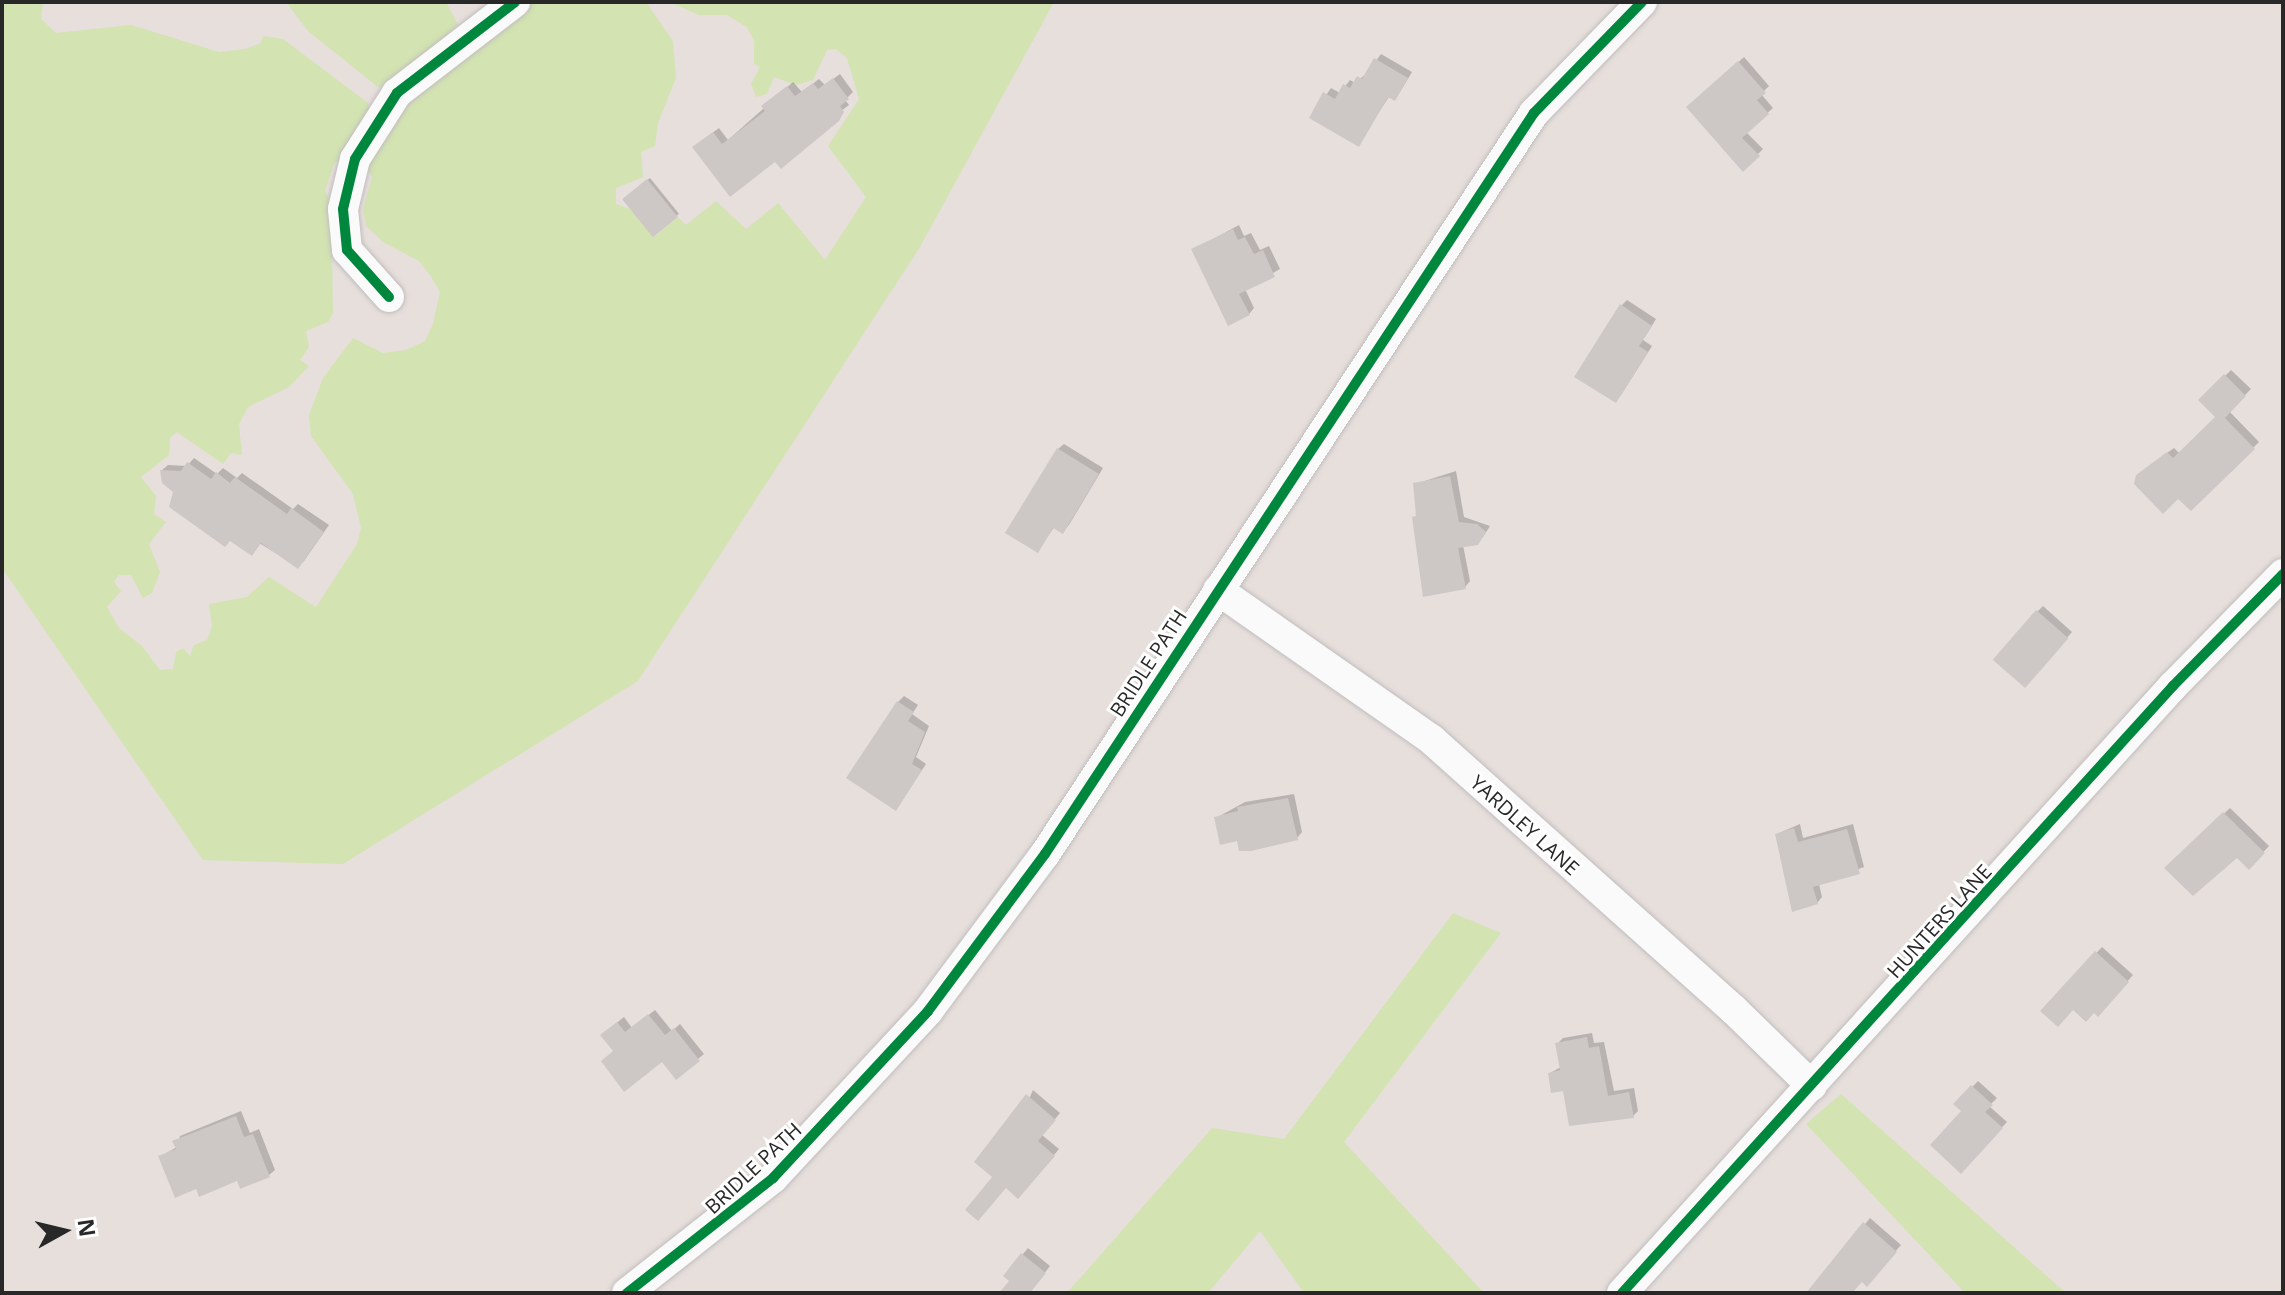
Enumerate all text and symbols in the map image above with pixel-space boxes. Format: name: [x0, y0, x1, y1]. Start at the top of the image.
street label: BRIDLE PATH: [1105, 605, 1191, 721]
street label: YARDLEY LANE: [1466, 770, 1584, 880]
street label: HUNTERS LANE: [1882, 859, 1996, 983]
street label: BRIDLE PATH: [700, 1117, 806, 1219]
north arrow: [24, 1191, 104, 1271]
text: N: [72, 1217, 104, 1239]

